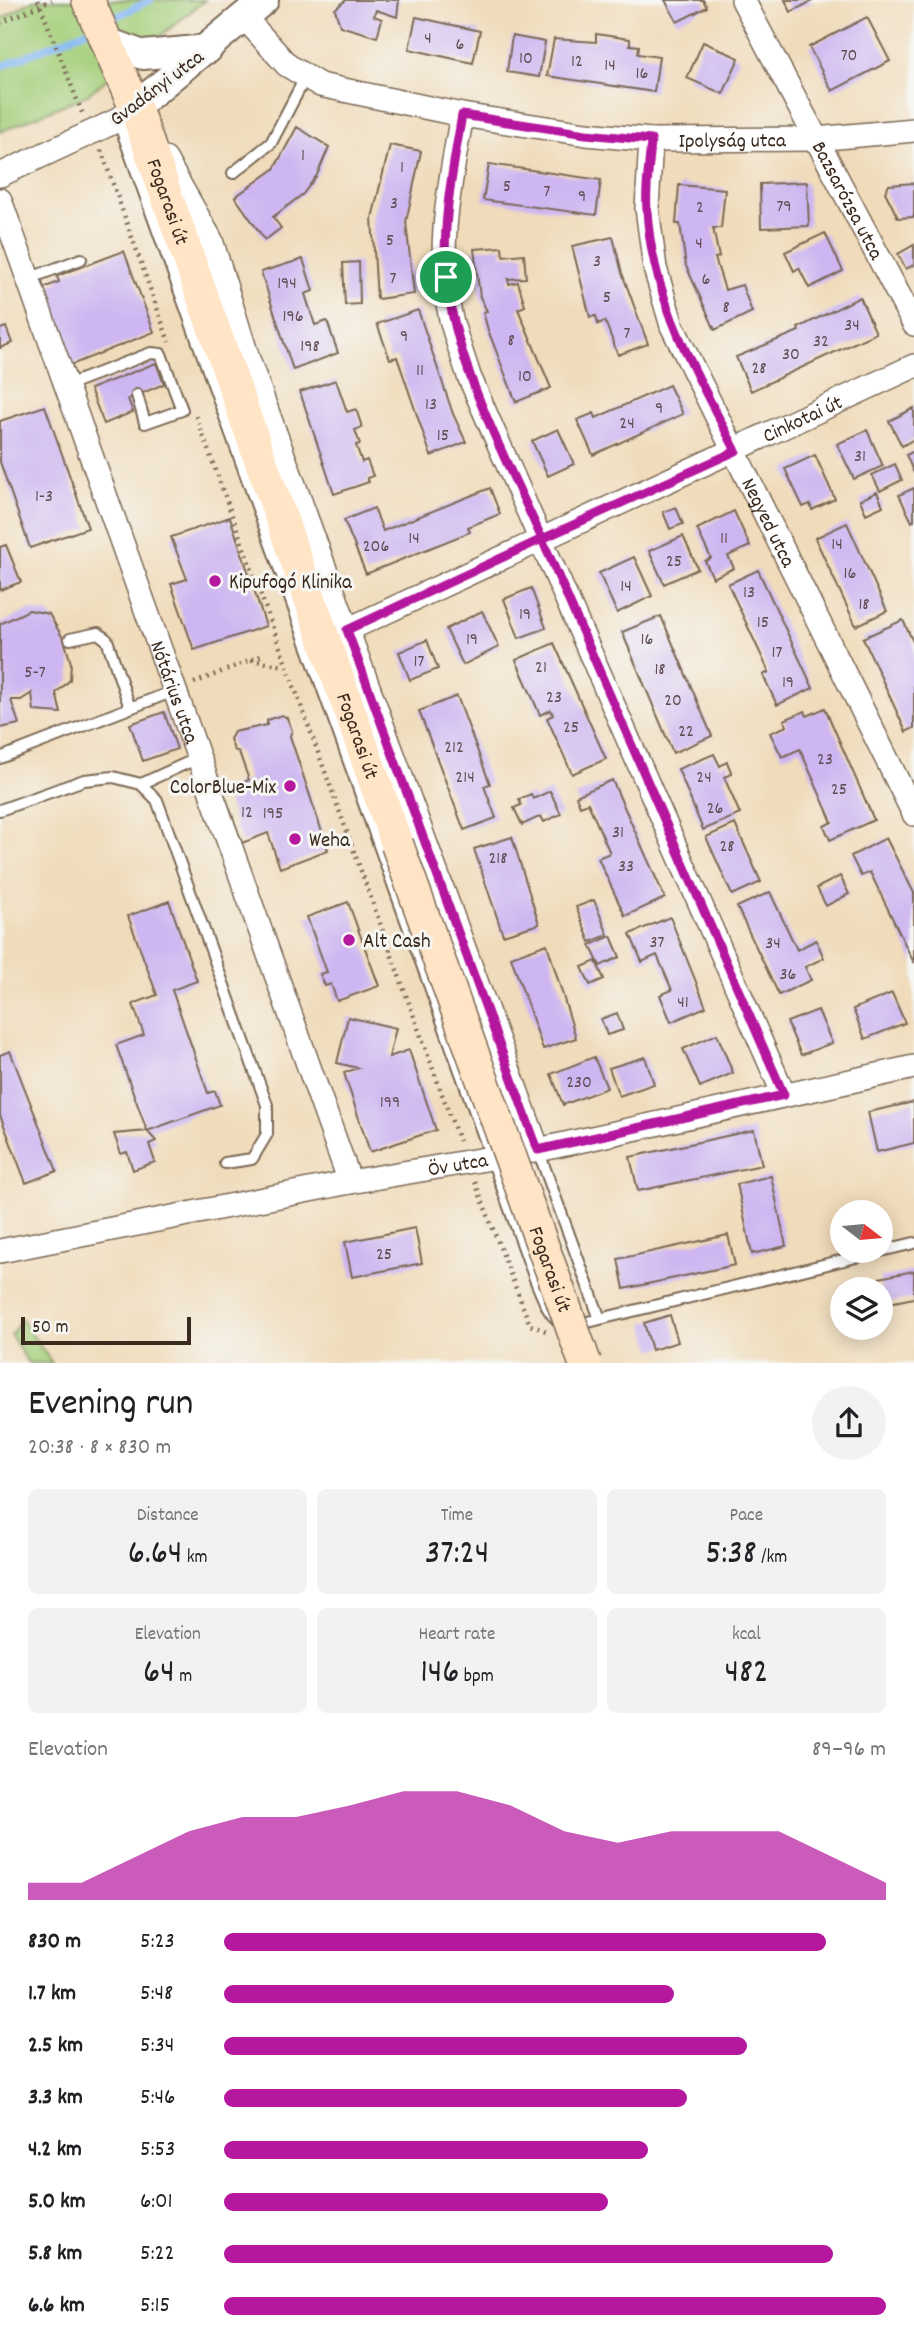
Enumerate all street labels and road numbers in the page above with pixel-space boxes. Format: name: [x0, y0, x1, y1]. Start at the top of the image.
street label: Gvadányi utca: [104, 43, 212, 135]
street label: Ipolyság utca: [678, 127, 787, 158]
street label: Bazsarózsa utca: [802, 137, 890, 267]
street label: Fogarasi út: [137, 155, 195, 250]
street label: Cinkotai út: [759, 389, 848, 452]
street label: Negyed utca: [732, 474, 802, 574]
street label: Nótárius utca: [140, 637, 205, 749]
street label: Fogarasi út: [326, 689, 385, 784]
street label: Öv utca: [426, 1147, 492, 1186]
street label: Fogarasi út: [519, 1223, 578, 1318]

